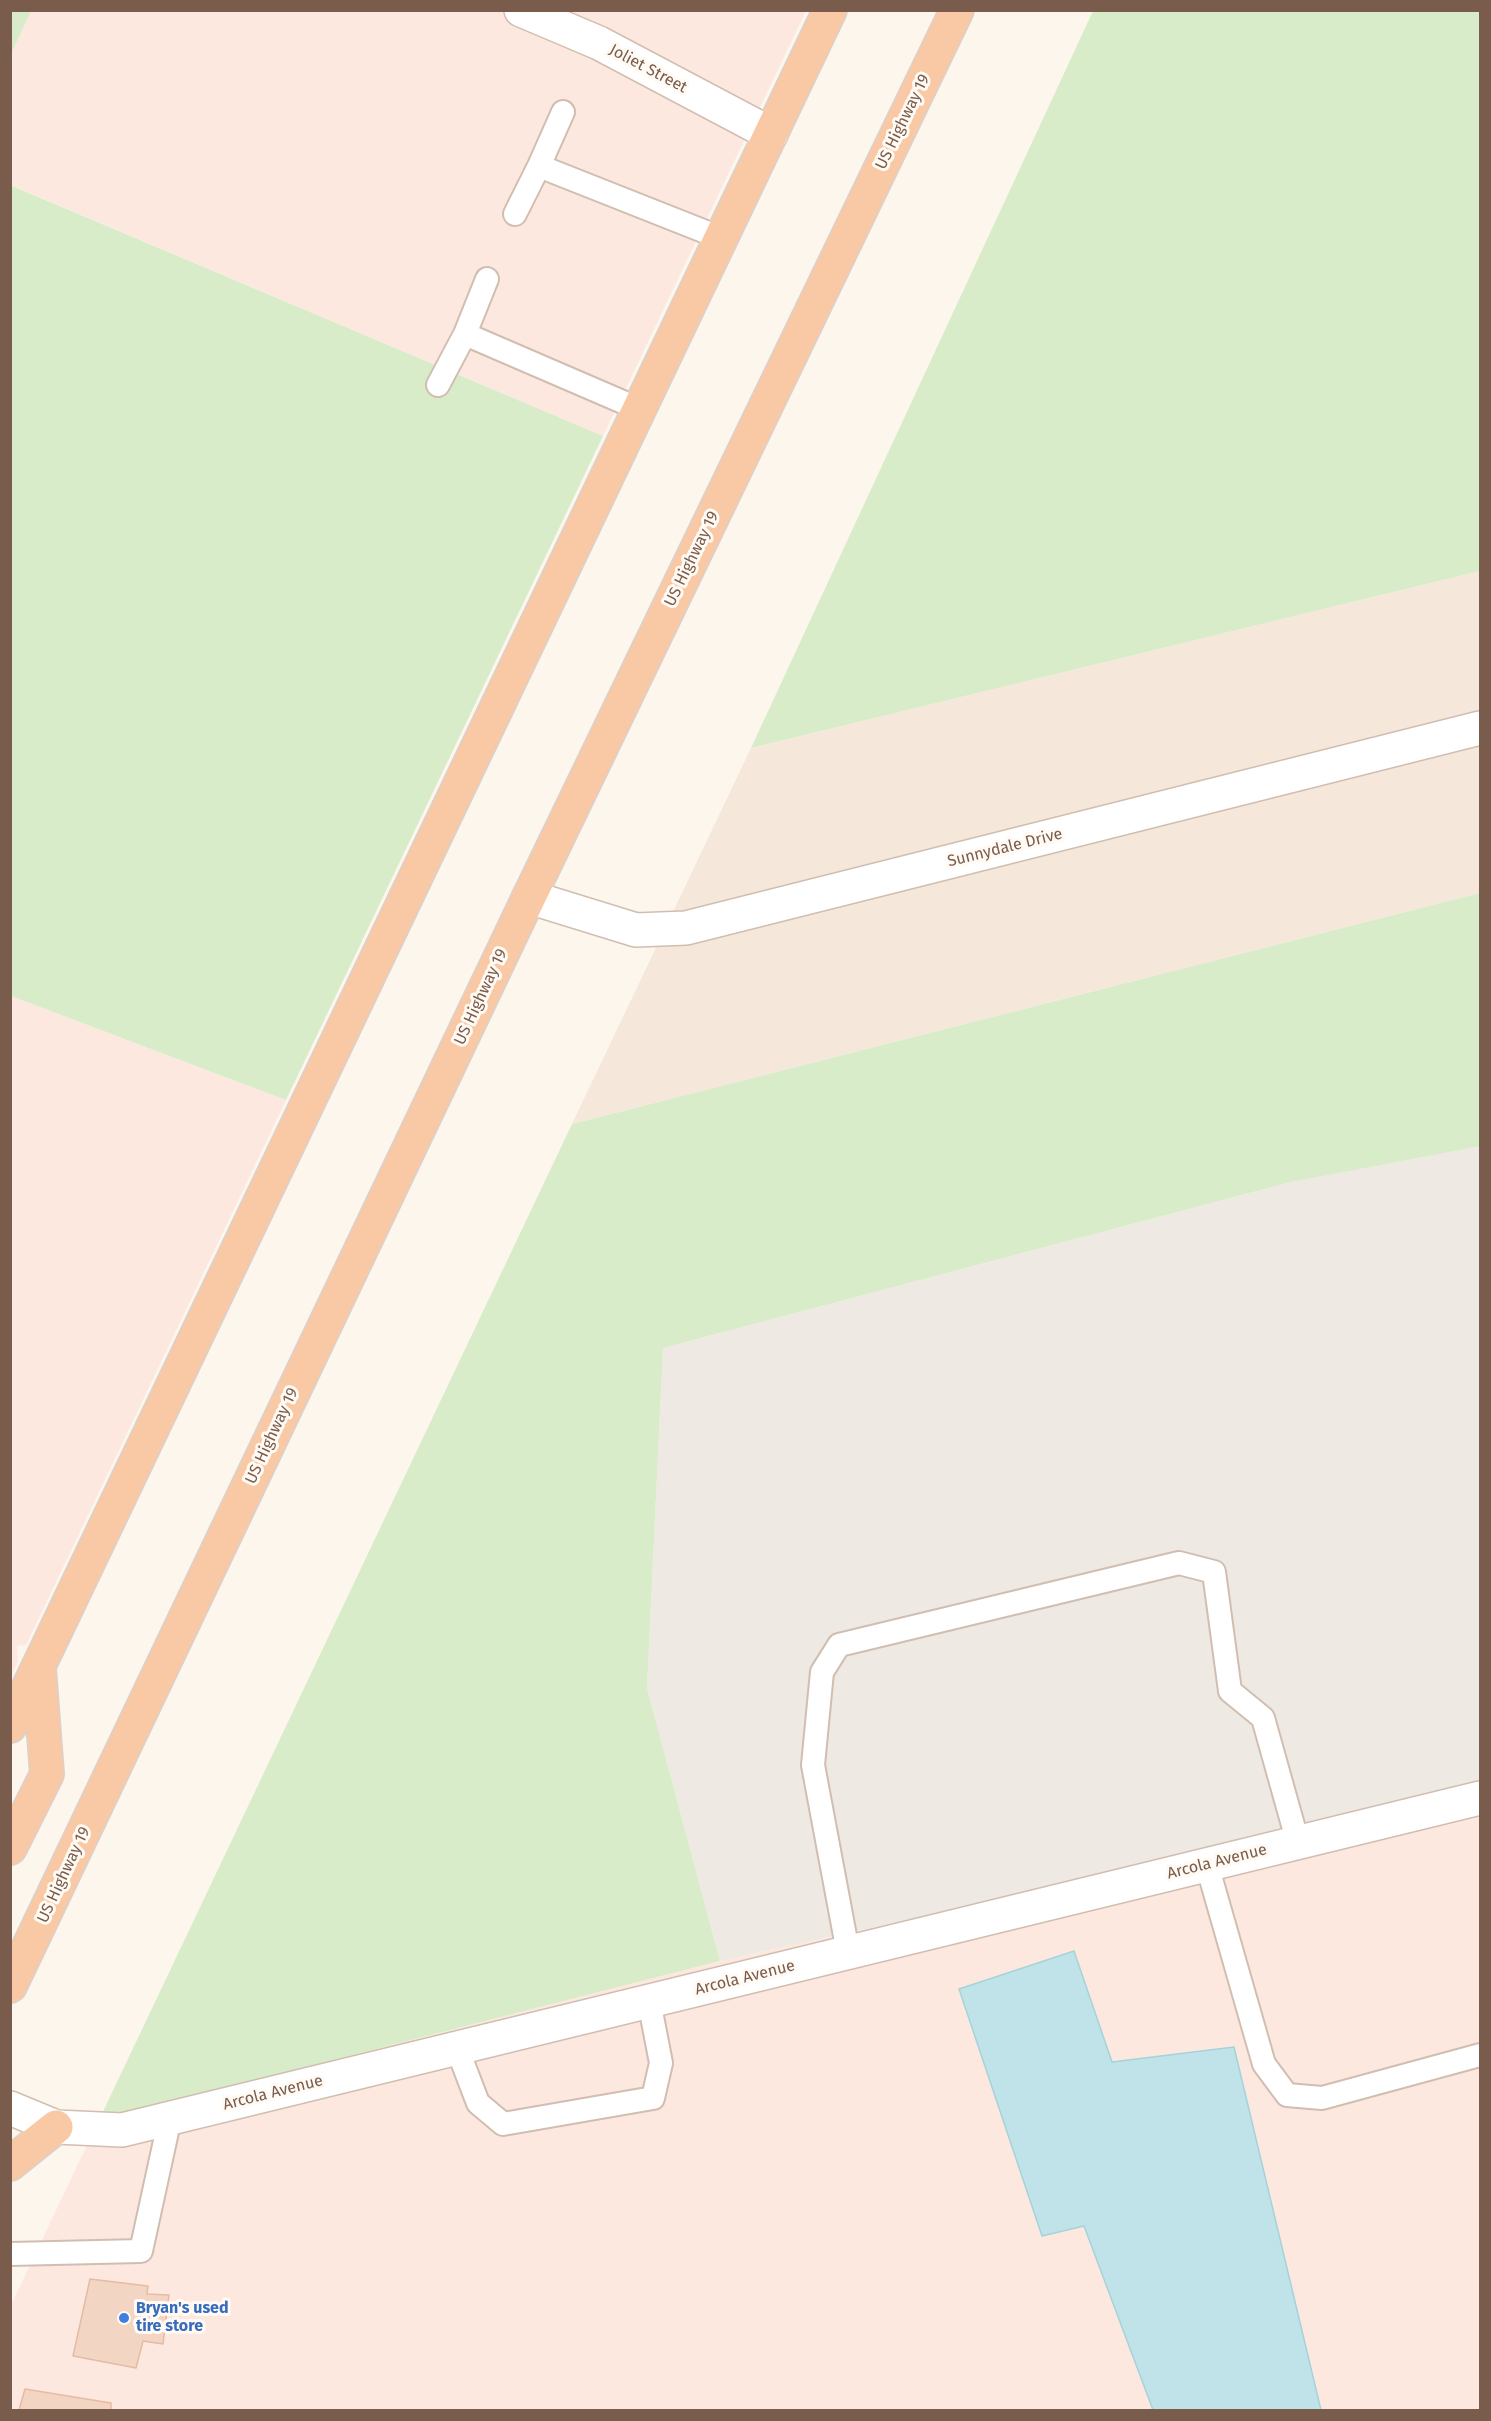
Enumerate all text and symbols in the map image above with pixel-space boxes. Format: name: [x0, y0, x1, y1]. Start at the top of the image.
street label: Joliet Street: [606, 40, 690, 98]
street label: US Highway 19: [872, 71, 934, 173]
street label: US Highway 19: [661, 508, 723, 610]
street label: Sunnydale Drive: [946, 824, 1064, 872]
street label: US Highway 19: [450, 946, 512, 1048]
street label: US Highway 19: [241, 1385, 303, 1487]
street label: US Highway 19: [33, 1824, 95, 1926]
street label: Arcola Avenue: [1165, 1840, 1269, 1884]
street label: Arcola Avenue: [693, 1956, 797, 2000]
street label: Arcola Avenue: [221, 2071, 325, 2115]
place label: Bryan's used tire store: [136, 2299, 229, 2337]
marker: Bryan's used tire store: [117, 2311, 131, 2325]

